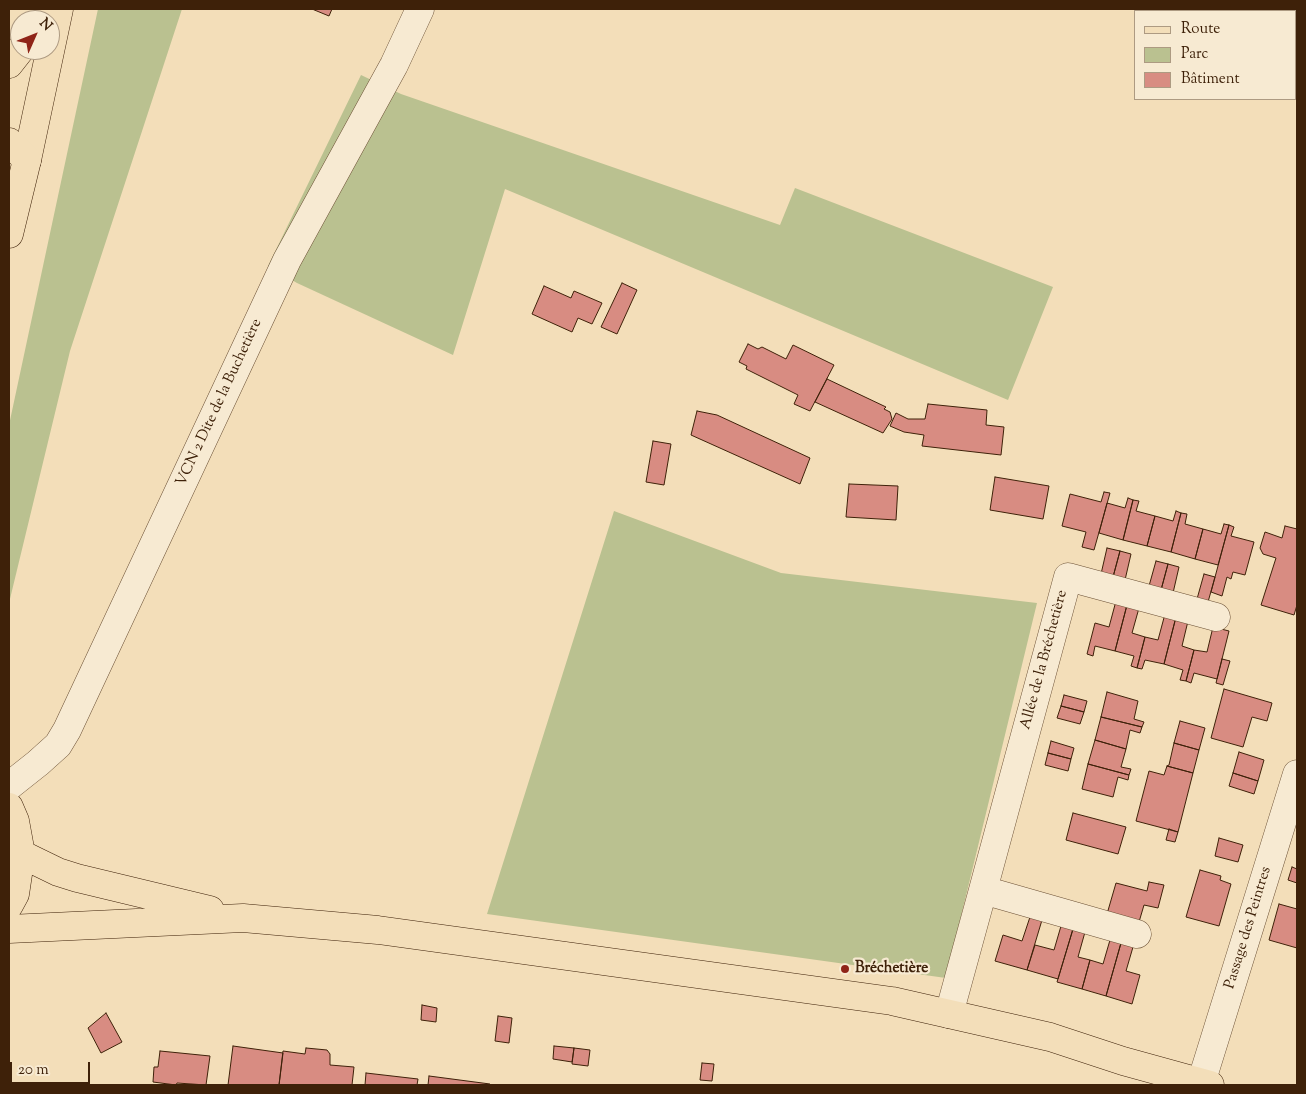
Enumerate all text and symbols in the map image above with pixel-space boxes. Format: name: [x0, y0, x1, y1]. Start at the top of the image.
north arrow: [10, 10, 60, 60]
legend: [1134, 10, 1296, 100]
text: N: [34, 14, 56, 36]
text: Route: [1181, 19, 1220, 40]
text: Parc: [1181, 44, 1208, 65]
text: Bâtiment: [1181, 69, 1240, 90]
street label: VCN 2 Dite de la Buchetière: [173, 316, 267, 490]
street label: Allée de la Bréchetière: [1018, 588, 1072, 732]
street label: Passage des Peintres: [1222, 865, 1276, 991]
place label: Bréchetière: [855, 960, 928, 978]
marker: Bréchetière: [839, 963, 851, 975]
scale bar: [12, 1052, 92, 1084]
text: 20 m: [18, 1060, 49, 1081]

